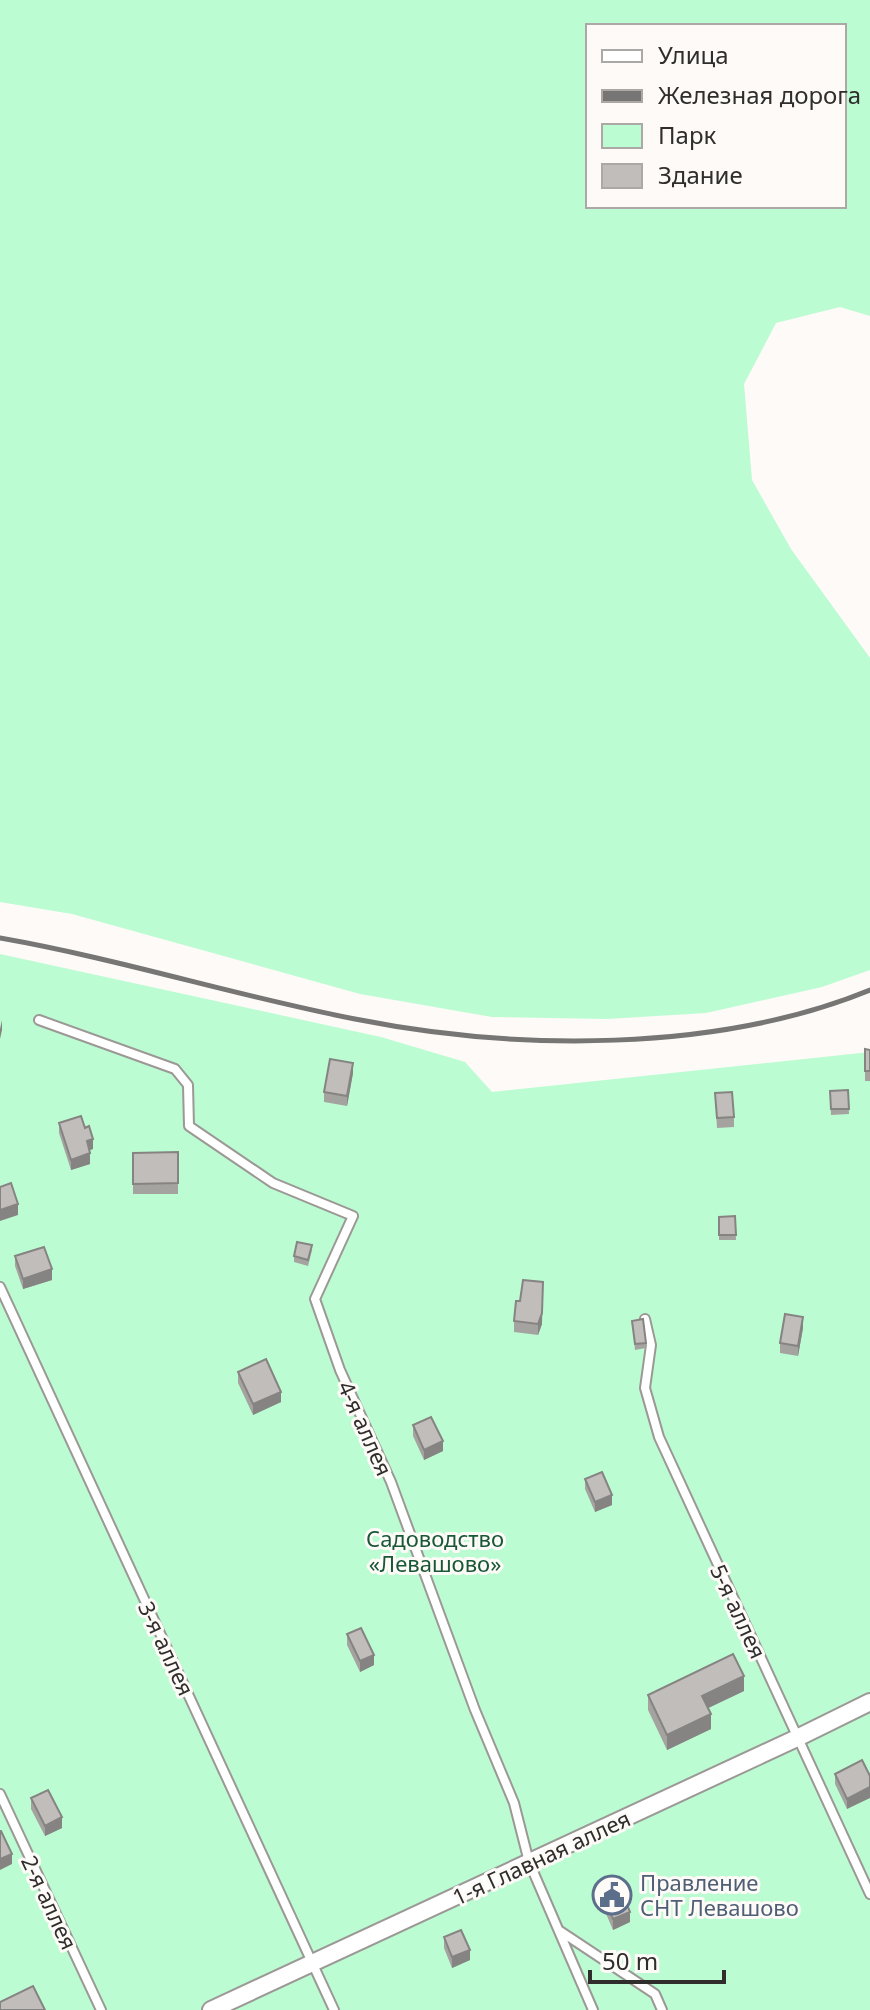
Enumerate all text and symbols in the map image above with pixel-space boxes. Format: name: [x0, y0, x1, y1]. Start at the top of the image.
legend: [586, 24, 846, 208]
text: Улица: [658, 38, 729, 71]
text: Железная дорога: [658, 78, 861, 111]
text: Парк: [658, 118, 717, 151]
text: Здание: [658, 158, 743, 191]
street label: 4-я аллея: [332, 1376, 400, 1480]
park label: Садоводство «Левашово»: [366, 1523, 504, 1578]
street label: 5-я аллея: [704, 1559, 774, 1663]
street label: 3-я аллея: [132, 1596, 202, 1700]
street label: 1-я Главная аллея: [447, 1803, 635, 1911]
street label: 2-я аллея: [15, 1850, 85, 1954]
place label: Правление СНТ Левашово: [640, 1867, 799, 1922]
public building icon: Правление СНТ Левашово: [591, 1874, 633, 1916]
scale bar: [590, 1934, 724, 1984]
text: 50 m: [602, 1944, 658, 1977]

